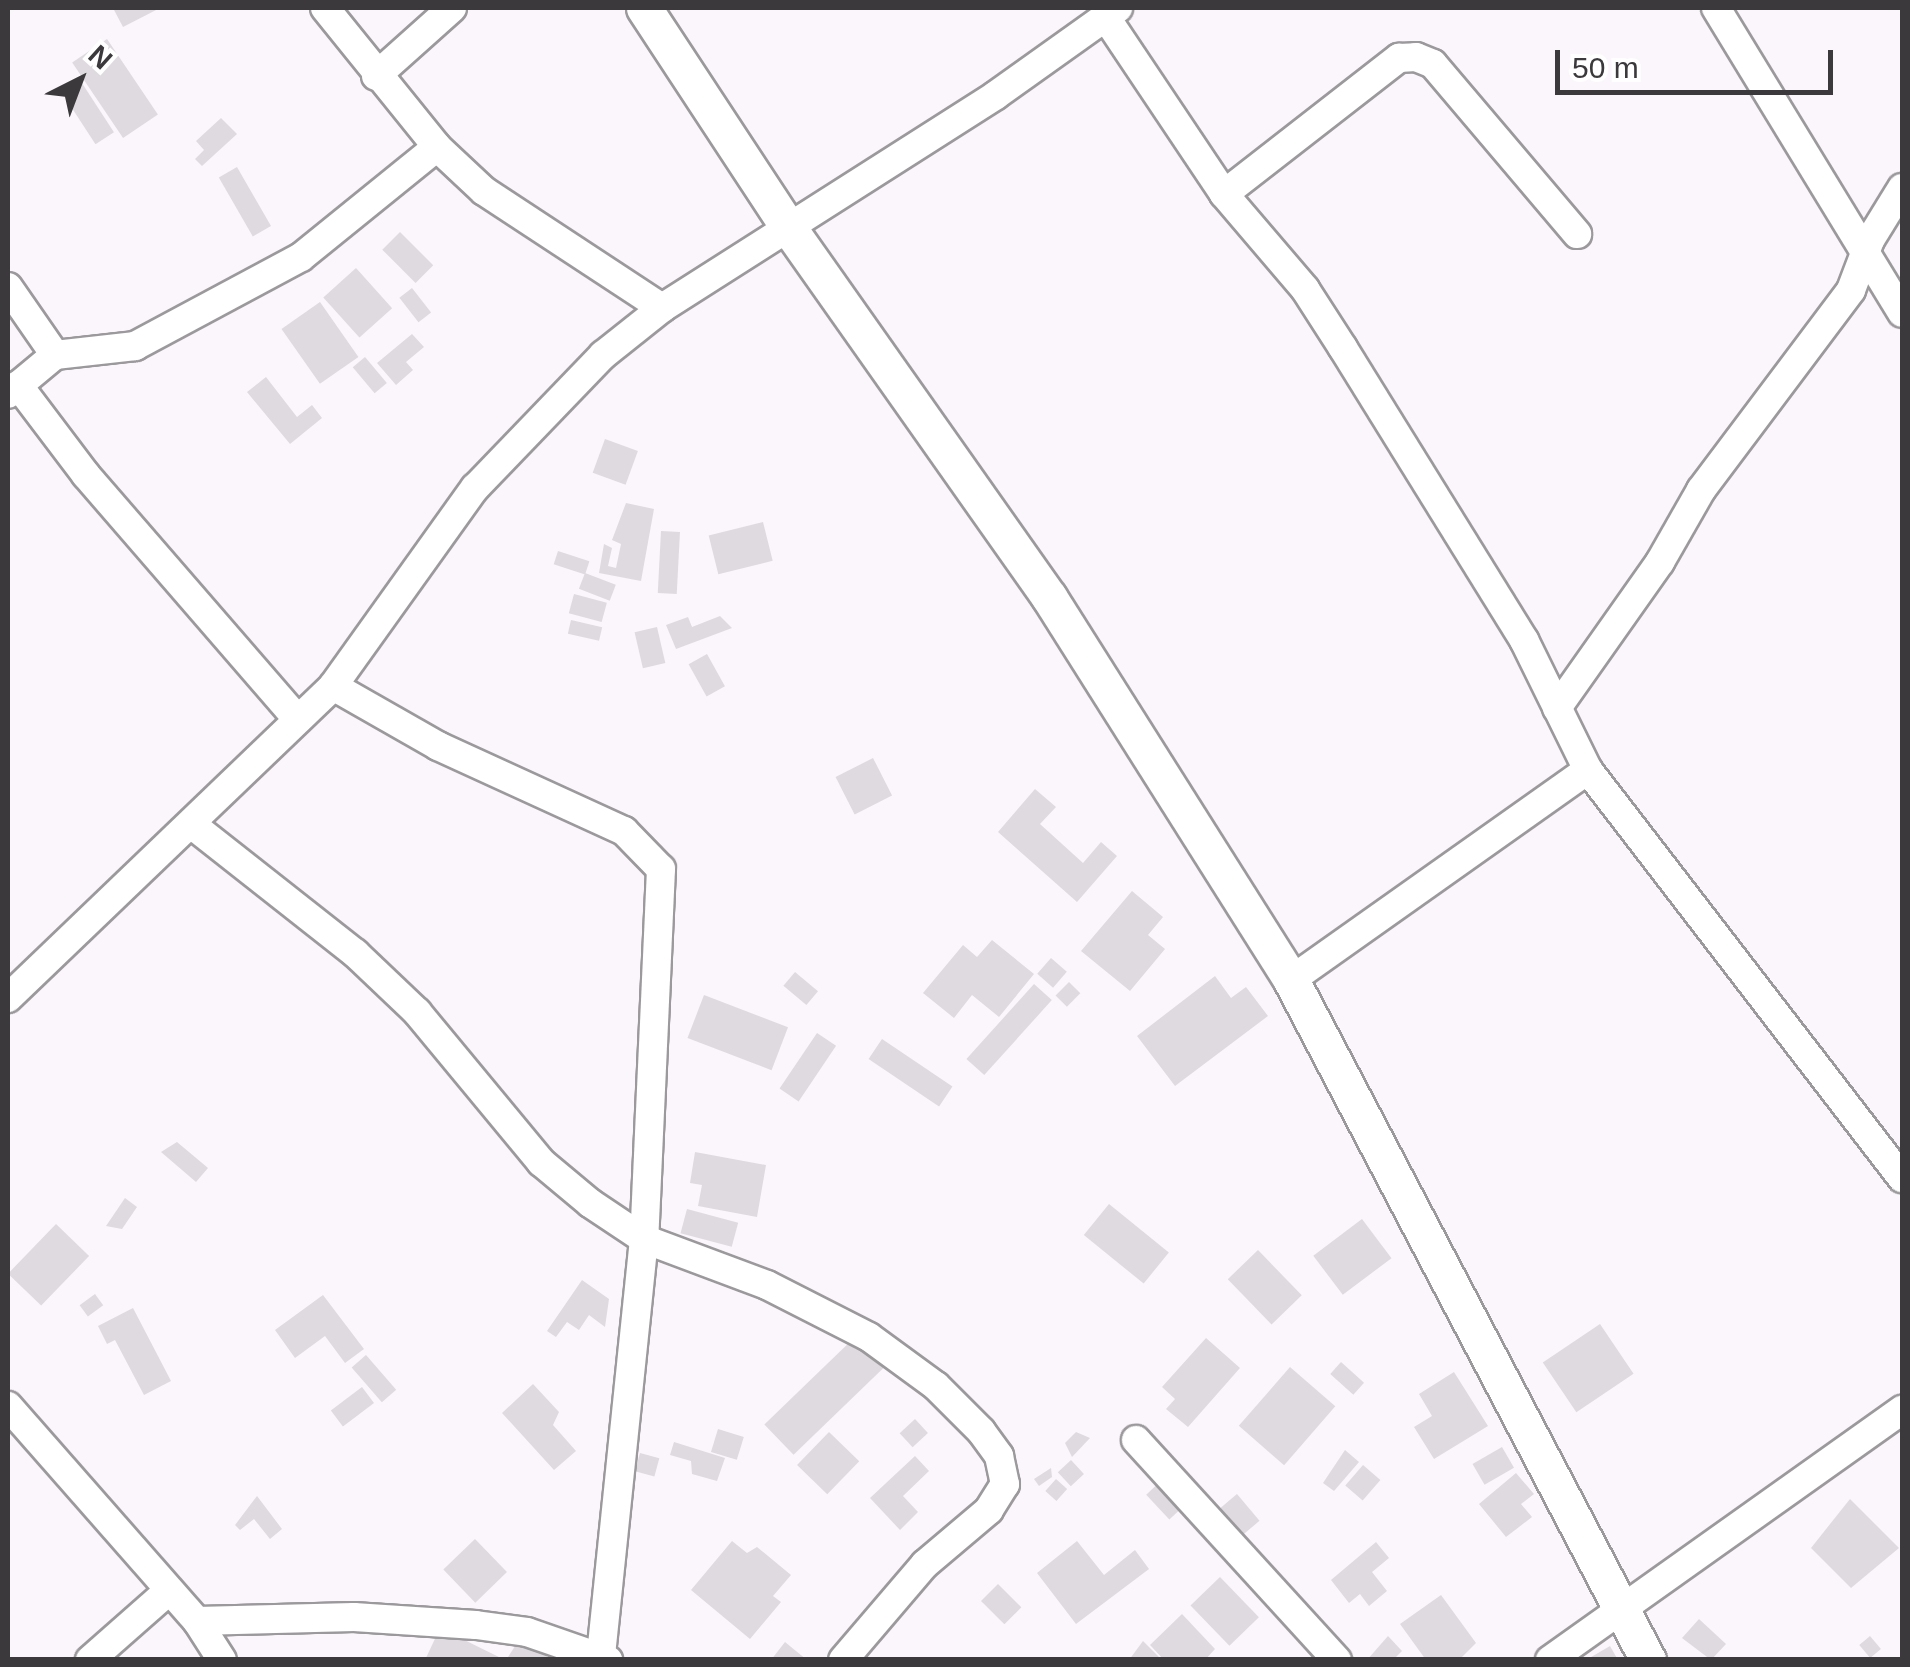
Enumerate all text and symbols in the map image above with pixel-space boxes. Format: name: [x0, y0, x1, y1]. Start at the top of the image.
north arrow: [30, 30, 130, 130]
scale bar: [1560, 30, 1838, 92]
text: N: [83, 39, 118, 76]
text: 50 m: [1572, 51, 1639, 84]

